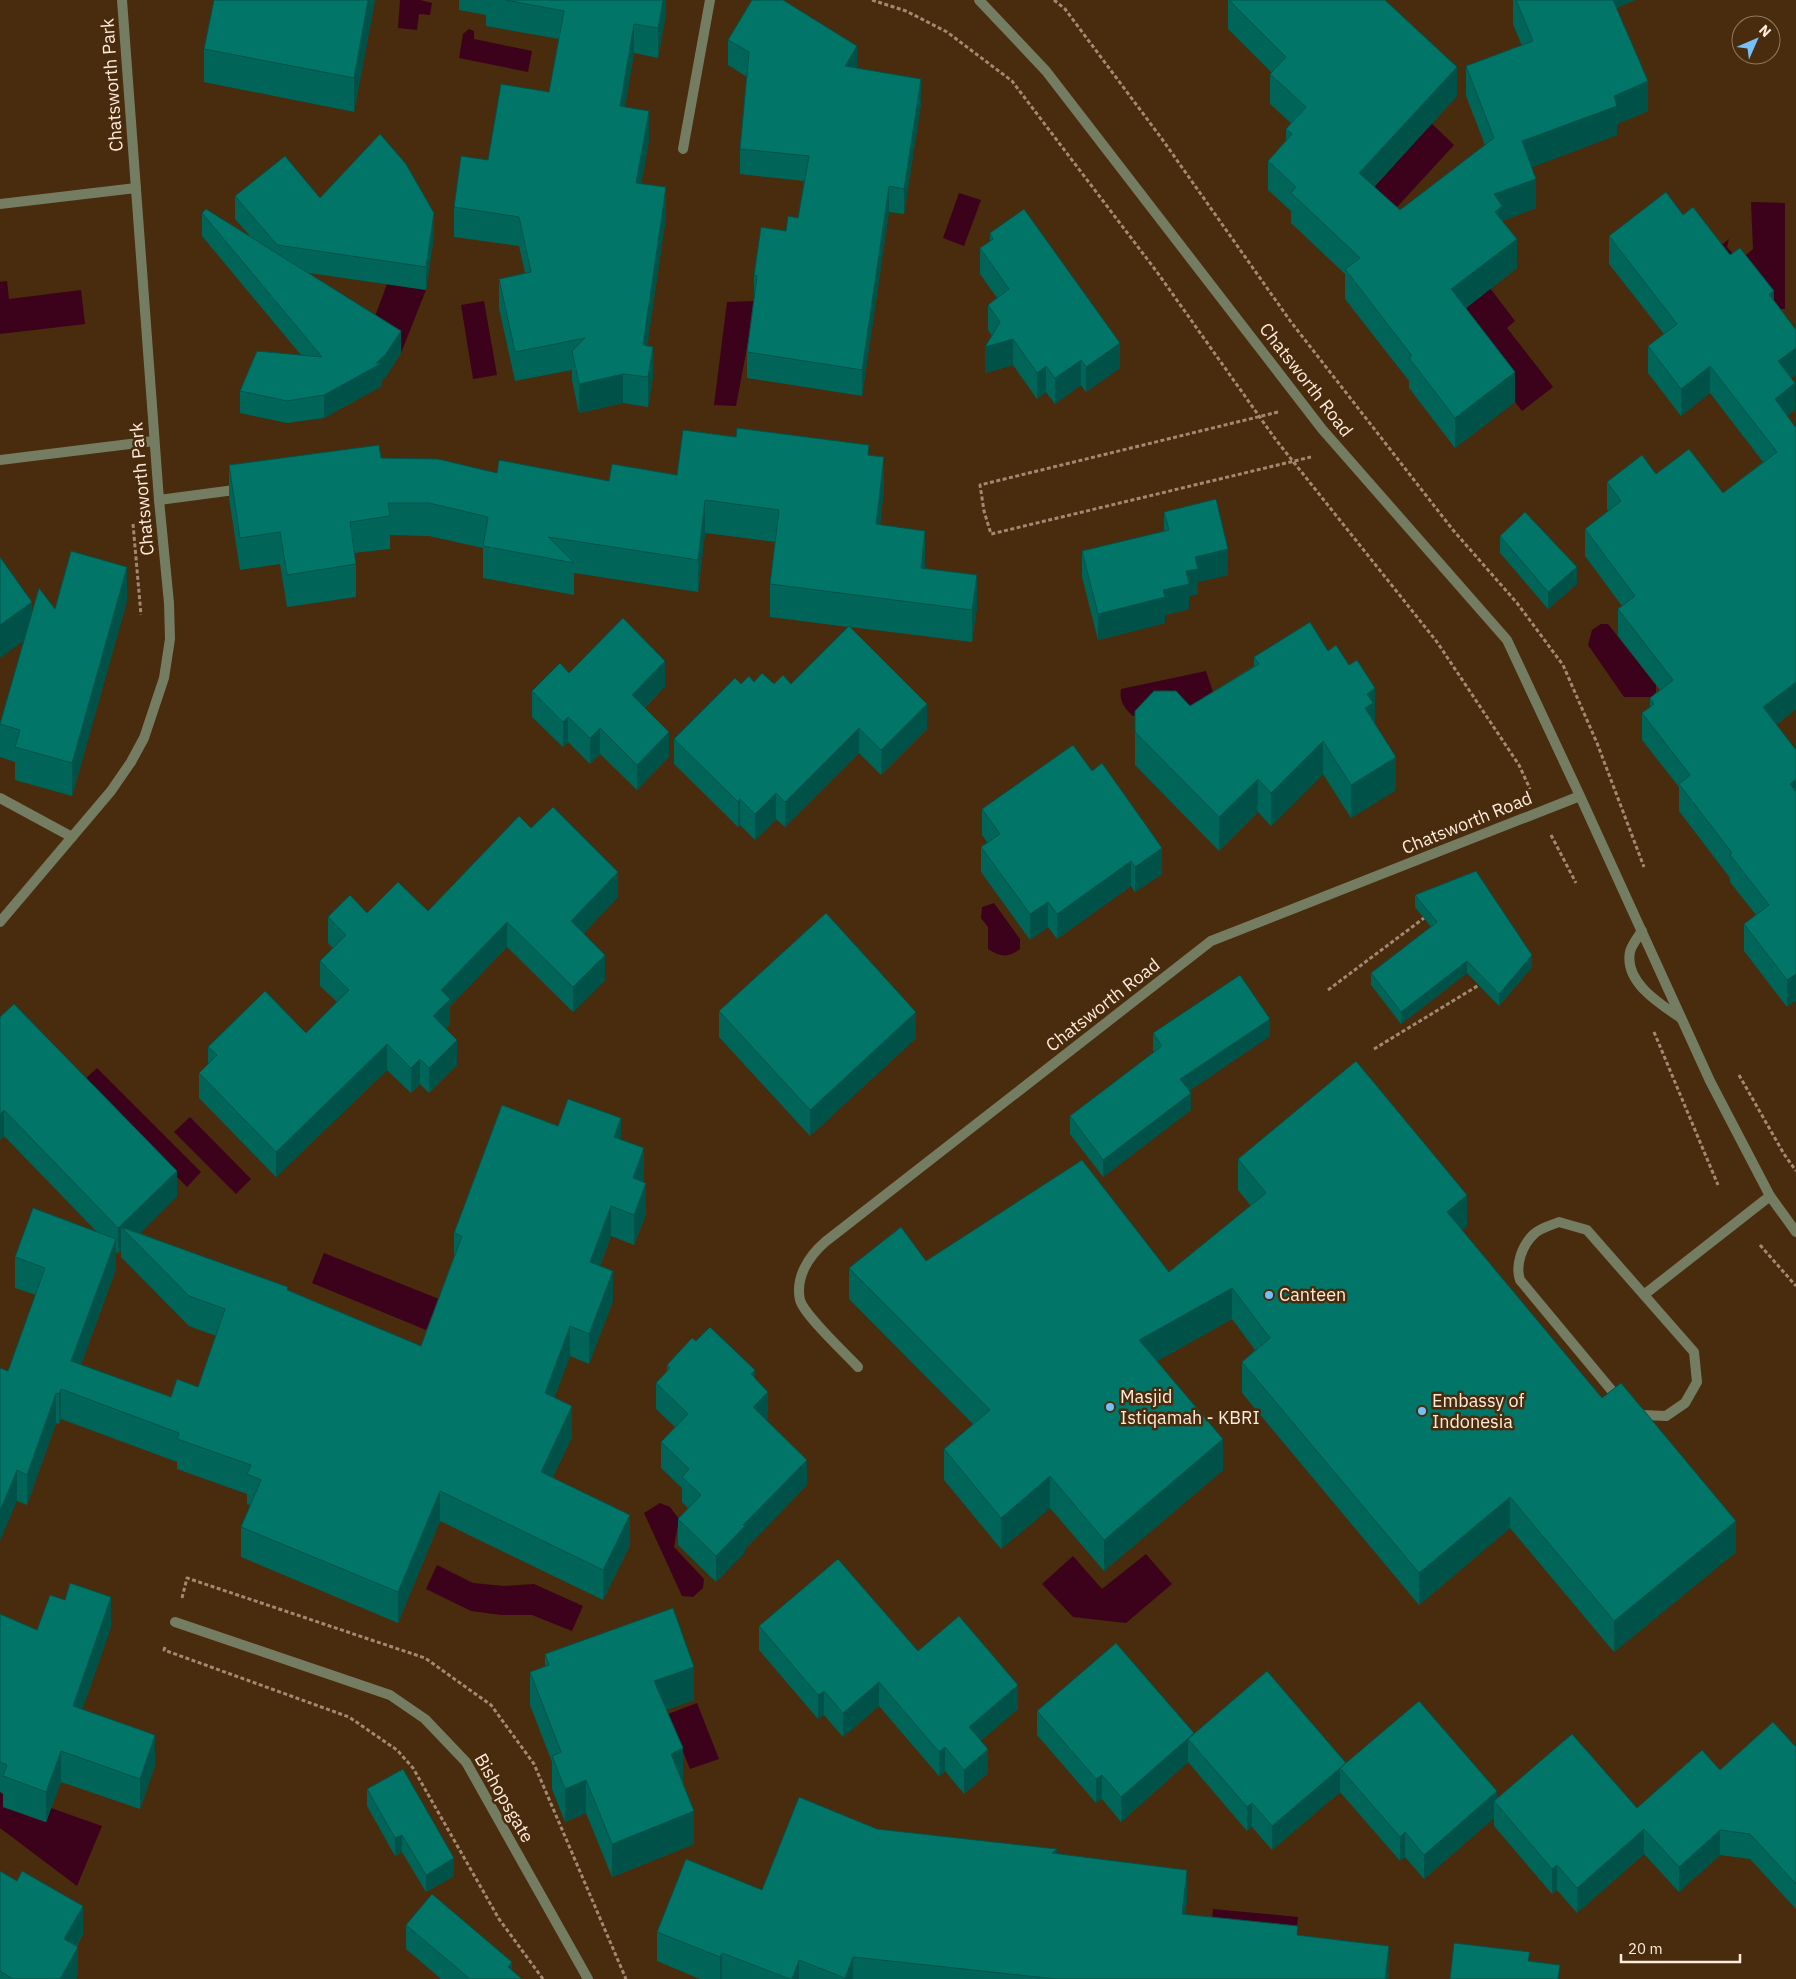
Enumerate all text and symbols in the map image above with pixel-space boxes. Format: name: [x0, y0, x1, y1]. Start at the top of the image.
north arrow: [1731, 15, 1781, 65]
street label: Chatsworth Park: [95, 17, 128, 153]
text: N: [1755, 21, 1775, 41]
street label: Chatsworth Road: [1255, 318, 1358, 441]
street label: Chatsworth Park: [124, 421, 159, 557]
street label: Chatsworth Road: [1398, 786, 1535, 859]
street label: Chatsworth Road: [1041, 953, 1164, 1056]
place label: Canteen: [1279, 1283, 1346, 1306]
marker: Canteen: [1263, 1289, 1275, 1301]
place label: Masjid Istiqamah - KBRI: [1120, 1385, 1260, 1429]
place label: Embassy of Indonesia: [1432, 1389, 1525, 1433]
marker: Masjid Istiqamah - KBRI: [1104, 1401, 1116, 1413]
marker: Embassy of Indonesia: [1416, 1405, 1428, 1417]
street label: Bishopsgate: [470, 1749, 539, 1847]
scale bar: [1621, 1932, 1740, 1964]
text: 20 m: [1628, 1939, 1663, 1958]

